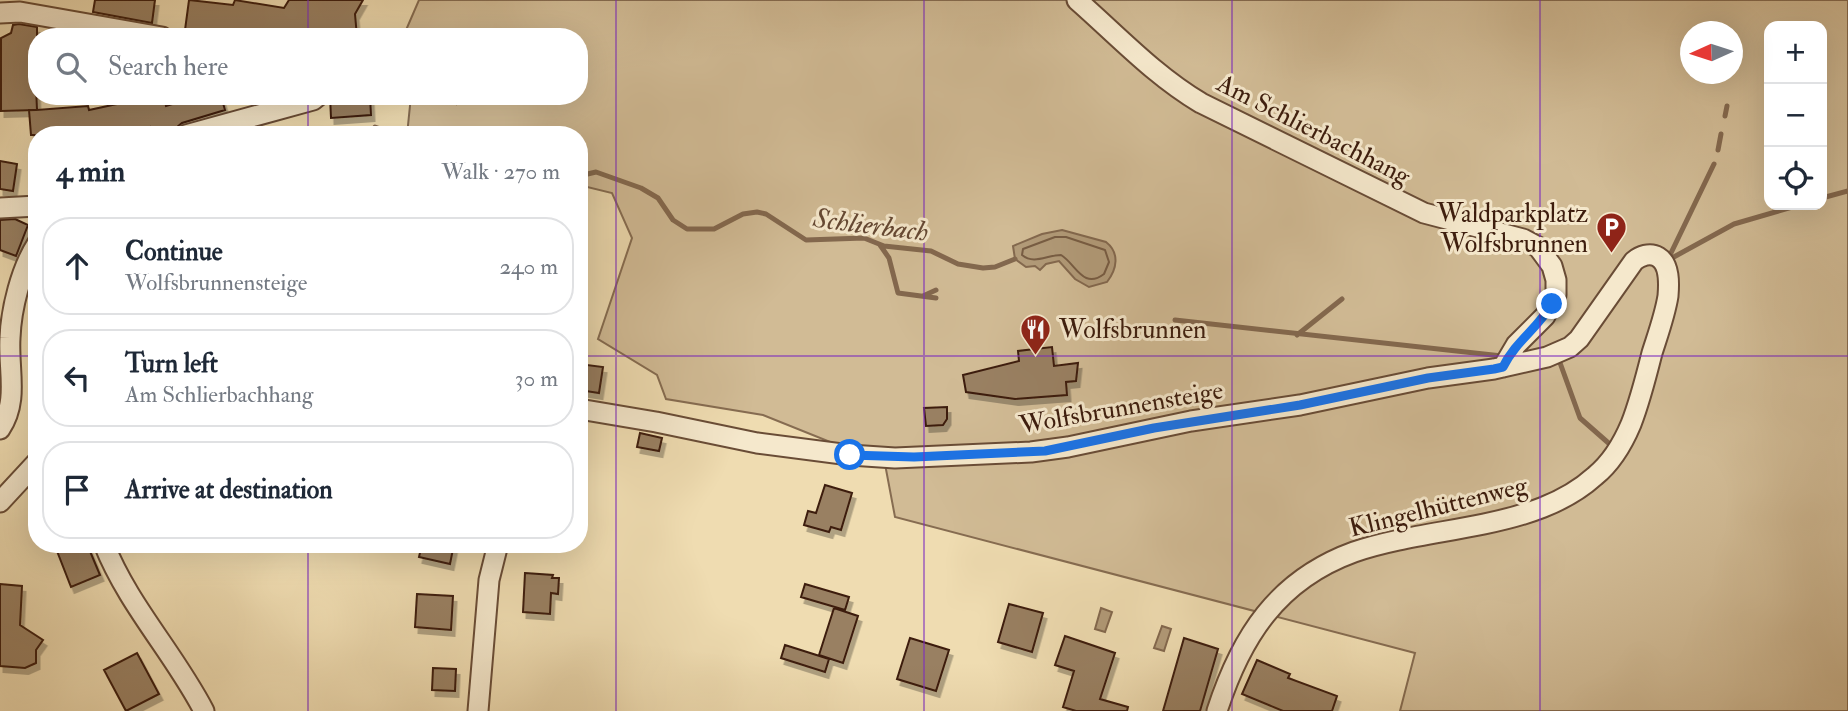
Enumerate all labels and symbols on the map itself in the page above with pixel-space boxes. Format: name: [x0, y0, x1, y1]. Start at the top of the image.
north arrow: [1680, 21, 1743, 84]
street label: Am Schlierbachhang: [1211, 67, 1417, 193]
place label: Waldparkplatz Wolfsbrunnen: [1436, 198, 1588, 260]
water label: Schlierbach: [810, 201, 930, 250]
parking icon: Waldparkplatz Wolfsbrunnen: [1594, 211, 1628, 255]
route end: [1536, 288, 1567, 319]
restaurant icon: Wolfsbrunnen: [1019, 312, 1053, 356]
place label: Wolfsbrunnen: [1058, 314, 1206, 346]
street label: Wolfsbrunnensteige: [1016, 374, 1226, 442]
route start: [834, 439, 865, 470]
street label: Klingelhüttenweg: [1346, 469, 1532, 545]

